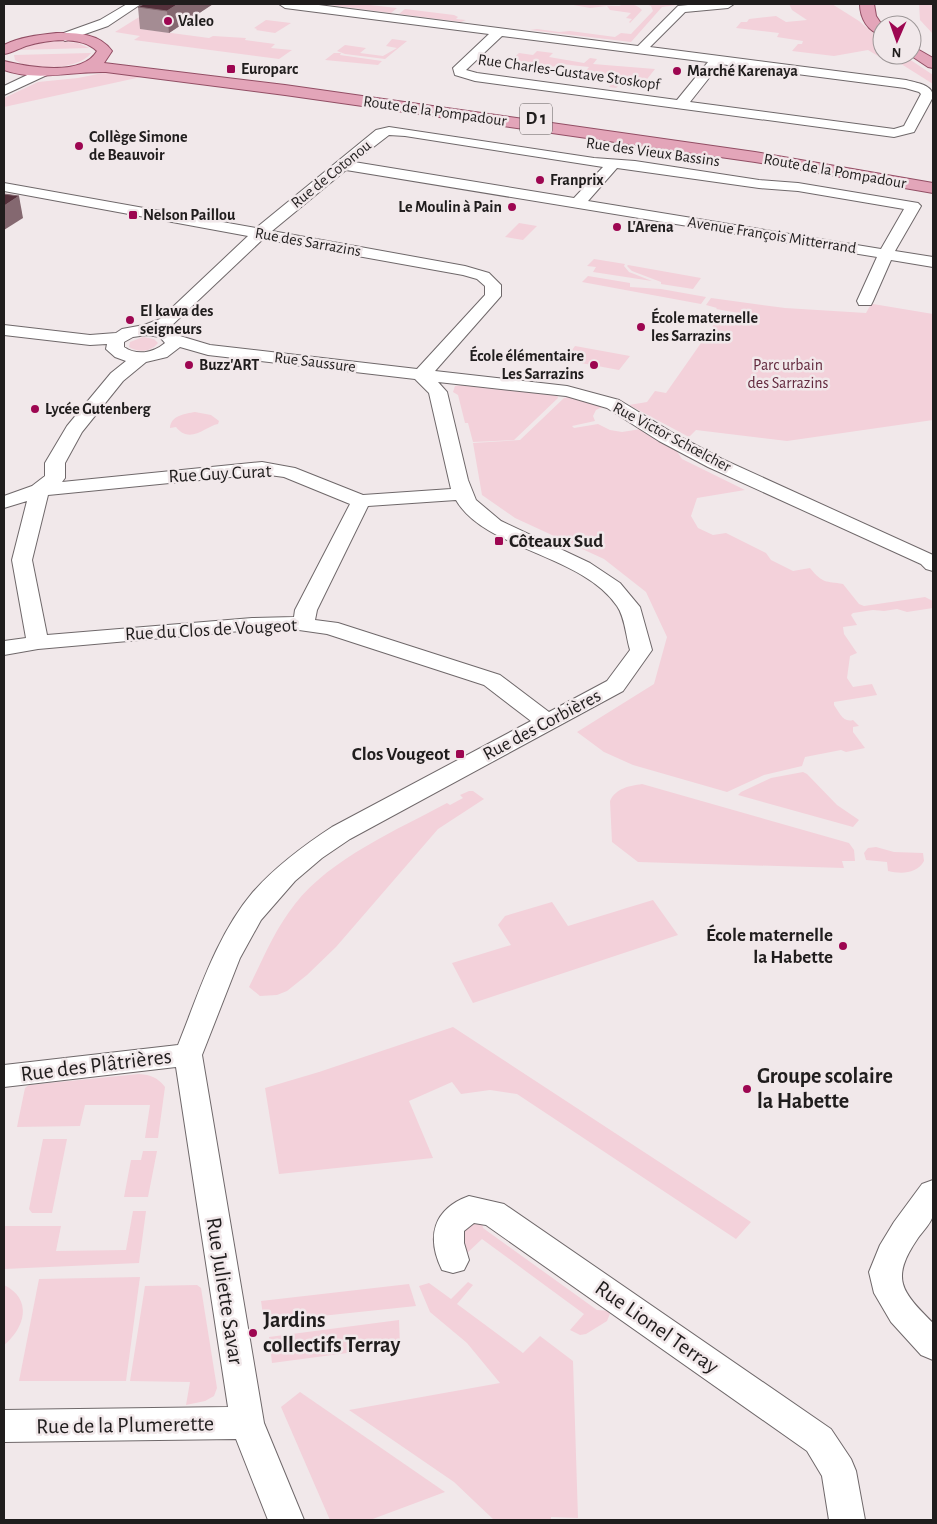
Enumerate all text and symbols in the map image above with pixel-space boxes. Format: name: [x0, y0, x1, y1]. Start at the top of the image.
place label: Valeo: [178, 13, 214, 29]
marker: Valeo: [162, 15, 174, 27]
north arrow: [872, 15, 922, 65]
text: N: [891, 45, 902, 59]
street label: Rue Charles-Gustave Stoskopf: [477, 51, 662, 93]
place label: Europarc: [241, 61, 298, 77]
marker: Europarc: [225, 63, 237, 75]
place label: Marché Karenaya: [687, 63, 798, 80]
marker: Marché Karenaya: [671, 65, 683, 77]
street label: Route de la Pompadour: [362, 93, 508, 129]
road number: D 1: [520, 104, 552, 134]
place label: Collège Simone de Beauvoir: [89, 129, 188, 163]
street label: Rue des Vieux Bassins: [585, 135, 721, 169]
street label: Rue de Cotonou: [288, 137, 374, 211]
marker: Collège Simone de Beauvoir: [73, 140, 85, 152]
street label: Route de la Pompadour: [762, 151, 908, 192]
place label: Franprix: [550, 172, 604, 188]
marker: Franprix: [534, 174, 546, 186]
place label: Le Moulin à Pain: [398, 199, 502, 215]
marker: Le Moulin à Pain: [506, 201, 518, 213]
place label: Nelson Paillou: [143, 207, 236, 223]
marker: Nelson Paillou: [127, 209, 139, 221]
street label: Avenue François Mitterrand: [687, 214, 857, 256]
place label: L'Arena: [627, 219, 674, 235]
marker: L'Arena: [611, 221, 623, 233]
street label: Rue des Sarrazins: [254, 225, 362, 259]
place label: El kawa des seigneurs: [140, 303, 213, 337]
place label: École maternelle les Sarrazins: [651, 307, 758, 344]
marker: El kawa des seigneurs: [124, 314, 136, 326]
marker: École maternelle les Sarrazins: [635, 321, 647, 333]
place label: École élémentaire Les Sarrazins: [469, 345, 584, 382]
street label: Rue Saussure: [273, 349, 357, 375]
place label: Buzz'ART: [199, 357, 259, 373]
park label: Parc urbain des Sarrazins: [748, 357, 829, 391]
marker: Buzz'ART: [183, 359, 195, 371]
marker: École élémentaire Les Sarrazins: [588, 359, 600, 371]
street label: Rue Victor Schœlcher: [610, 399, 734, 475]
place label: Lycée Gutenberg: [45, 401, 152, 418]
marker: Lycée Gutenberg: [29, 403, 41, 415]
street label: Rue Guy Curat: [168, 462, 272, 486]
place label: Côteaux Sud: [509, 532, 603, 551]
marker: Côteaux Sud: [493, 535, 505, 547]
street label: Rue du Clos de Vougeot: [124, 616, 298, 644]
street label: Rue des Corbières: [480, 686, 604, 764]
place label: Clos Vougeot: [352, 745, 451, 764]
marker: Clos Vougeot: [454, 748, 466, 760]
place label: École maternelle la Habette: [706, 924, 833, 967]
marker: École maternelle la Habette: [837, 940, 849, 952]
street label: Rue des Plâtrières: [19, 1045, 173, 1085]
place label: Groupe scolaire la Habette: [757, 1065, 893, 1112]
marker: Groupe scolaire la Habette: [741, 1083, 753, 1095]
street label: Rue Juliette Savar: [202, 1216, 248, 1366]
street label: Rue Lionel Terray: [591, 1276, 723, 1378]
place label: Jardins collectifs Terray: [263, 1309, 401, 1357]
marker: Jardins collectifs Terray: [247, 1327, 259, 1339]
street label: Rue de la Plumerette: [36, 1412, 214, 1438]

